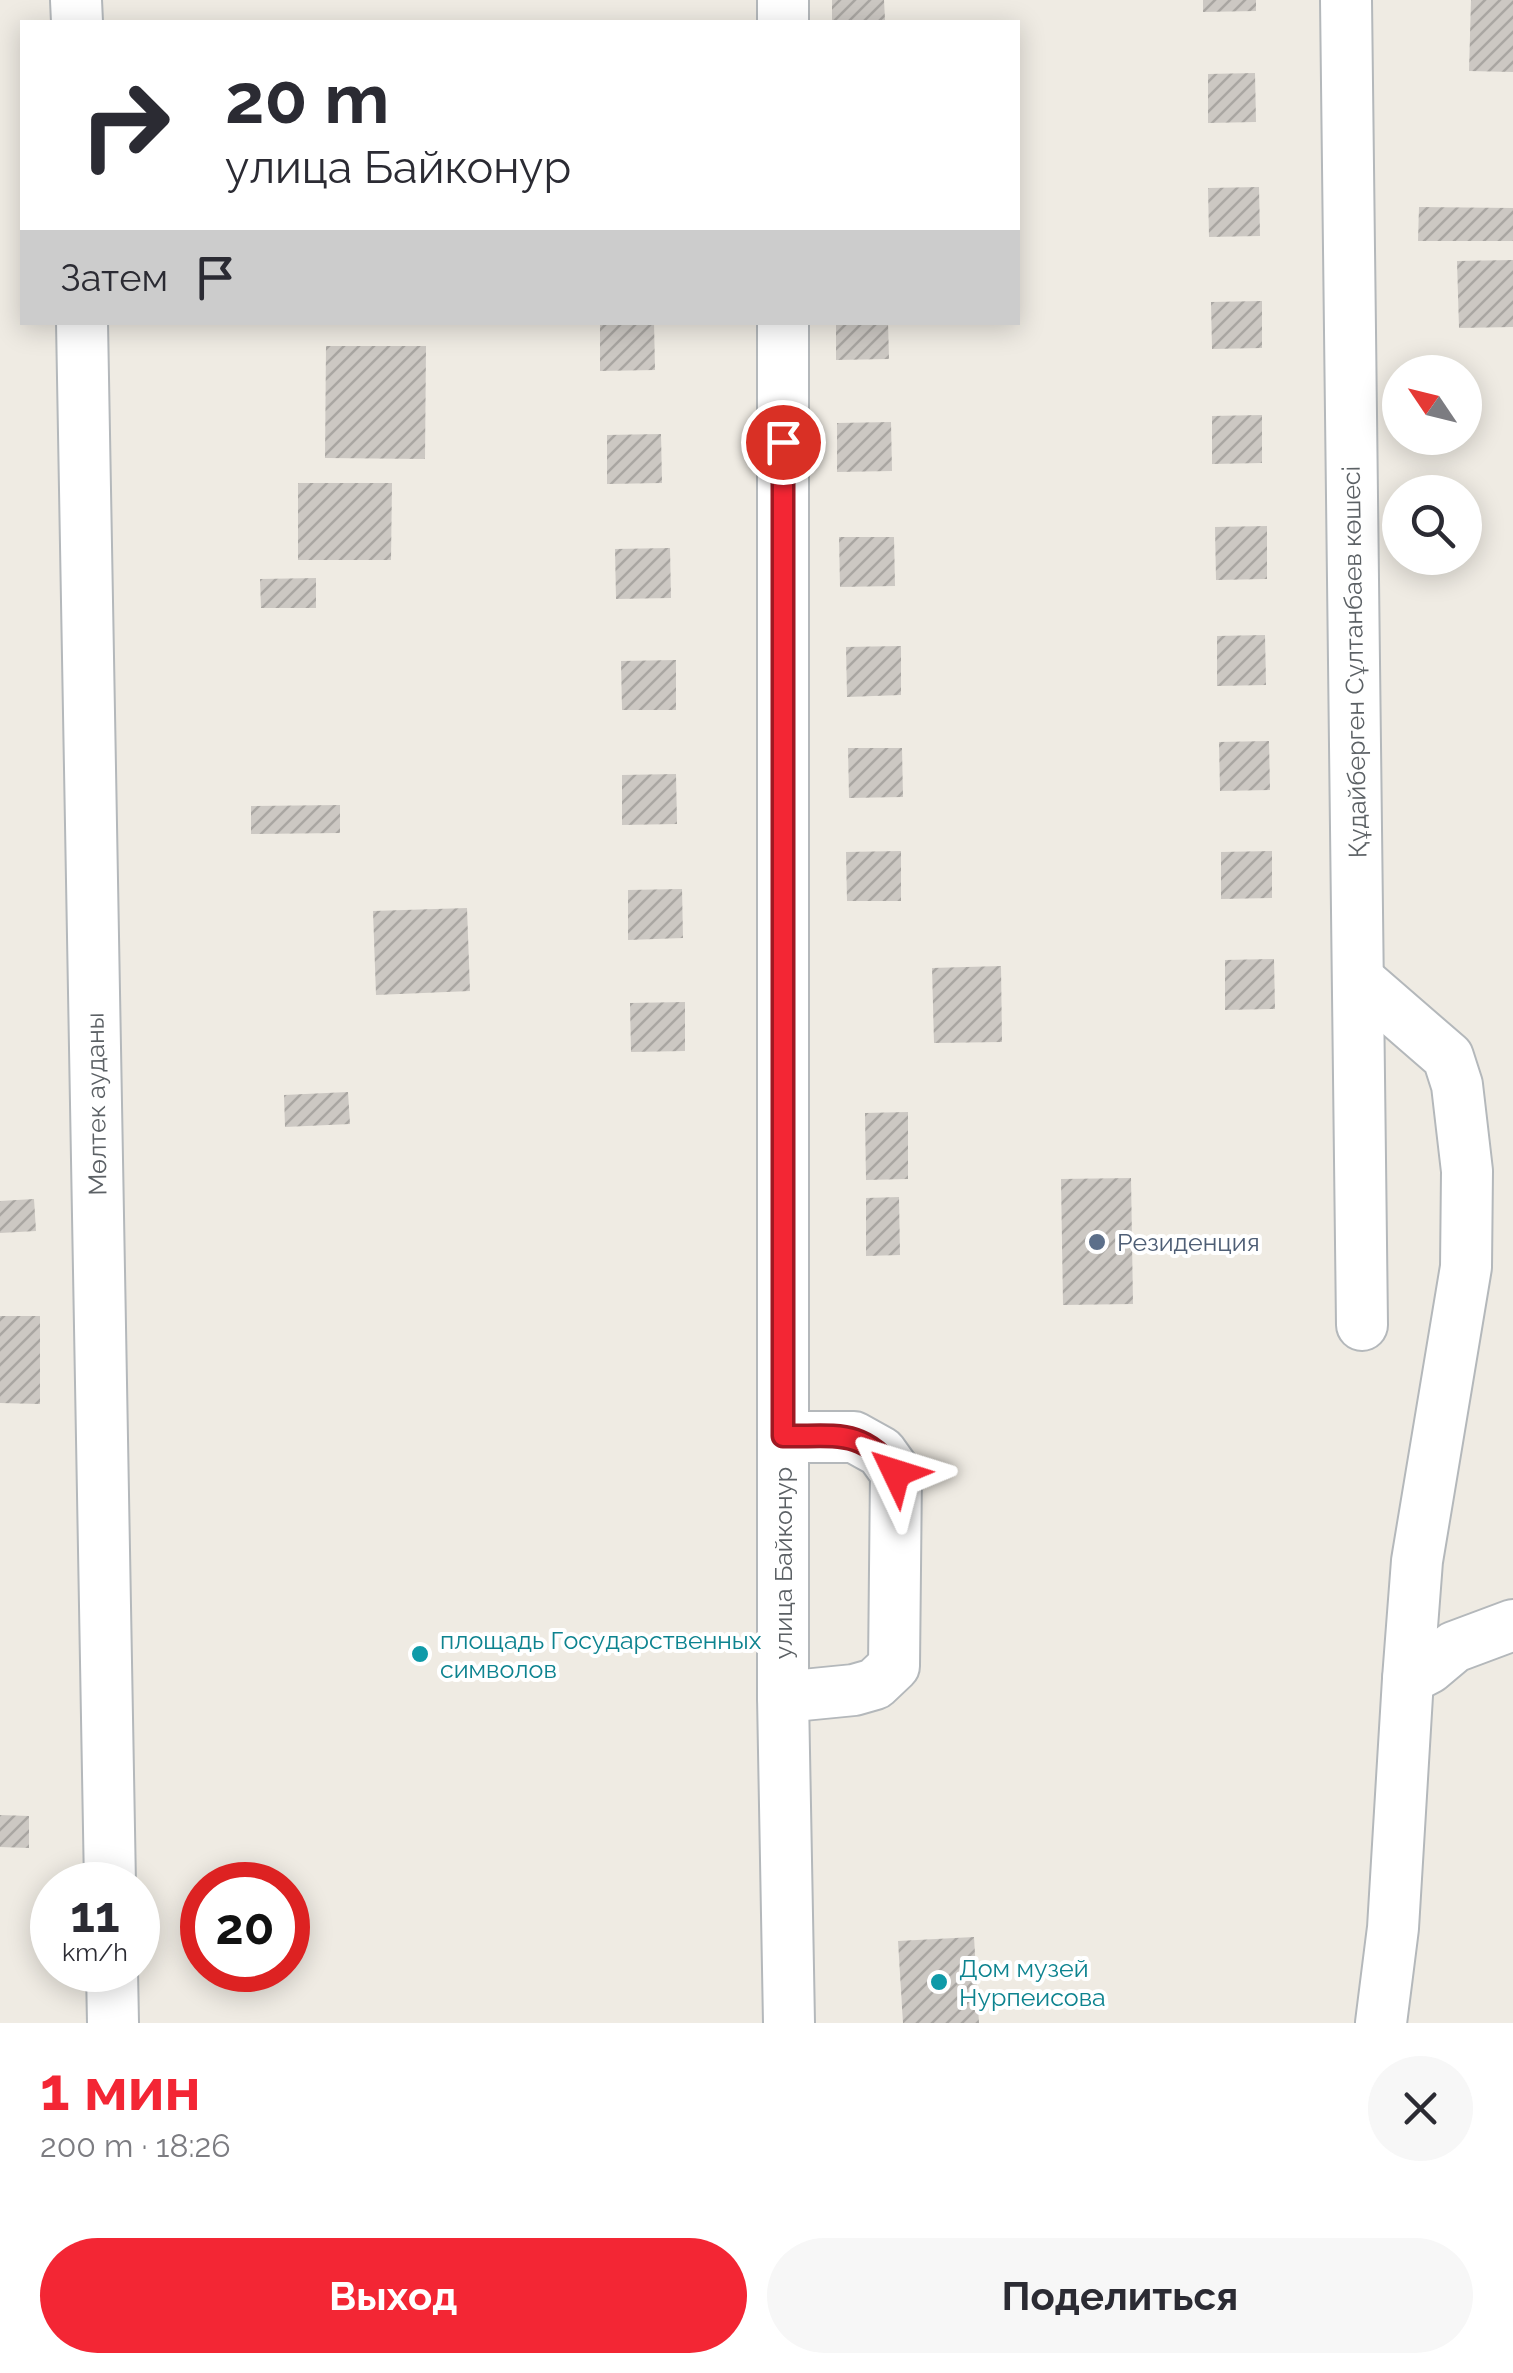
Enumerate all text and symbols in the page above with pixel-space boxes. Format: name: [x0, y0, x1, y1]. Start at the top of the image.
text: 20 m: [225, 57, 389, 139]
icon: right: [60, 60, 190, 190]
text: улица Байконур: [225, 141, 571, 194]
icon: arrive: [188, 250, 243, 305]
text: Затем: [60, 255, 168, 300]
north arrow: [1382, 355, 1482, 455]
map controls: [1382, 355, 1482, 575]
pin: [741, 400, 826, 485]
icon: arrive: [756, 415, 811, 470]
street label: Құдайберген Сұлтанбаев көшесі: [1336, 466, 1372, 858]
button: search: [1382, 475, 1482, 575]
street label: Мөлтек ауданы: [79, 1012, 113, 1196]
place label: Резиденция: [1117, 1227, 1260, 1257]
marker: Резиденция: [1086, 1231, 1108, 1253]
position arrow: [844, 1421, 948, 1525]
street label: улица Байконур: [768, 1467, 798, 1659]
place label: площадь Государственных символов: [440, 1625, 762, 1684]
marker: площадь Государственных символов: [409, 1643, 431, 1665]
speed limit sign: 20: [180, 1862, 310, 1992]
text: 11: [70, 1885, 120, 1944]
text: km/h: [62, 1937, 128, 1967]
place label: Дом музей Нурпеисова: [959, 1953, 1106, 2012]
marker: Дом музей Нурпеисова: [928, 1971, 950, 1993]
text: 1 мин: [40, 2054, 201, 2124]
button: close: [1368, 2056, 1473, 2161]
text: 200 m · 18:26: [40, 2127, 230, 2164]
button: Выход: [40, 2238, 747, 2353]
button: Поделиться: [767, 2238, 1473, 2353]

